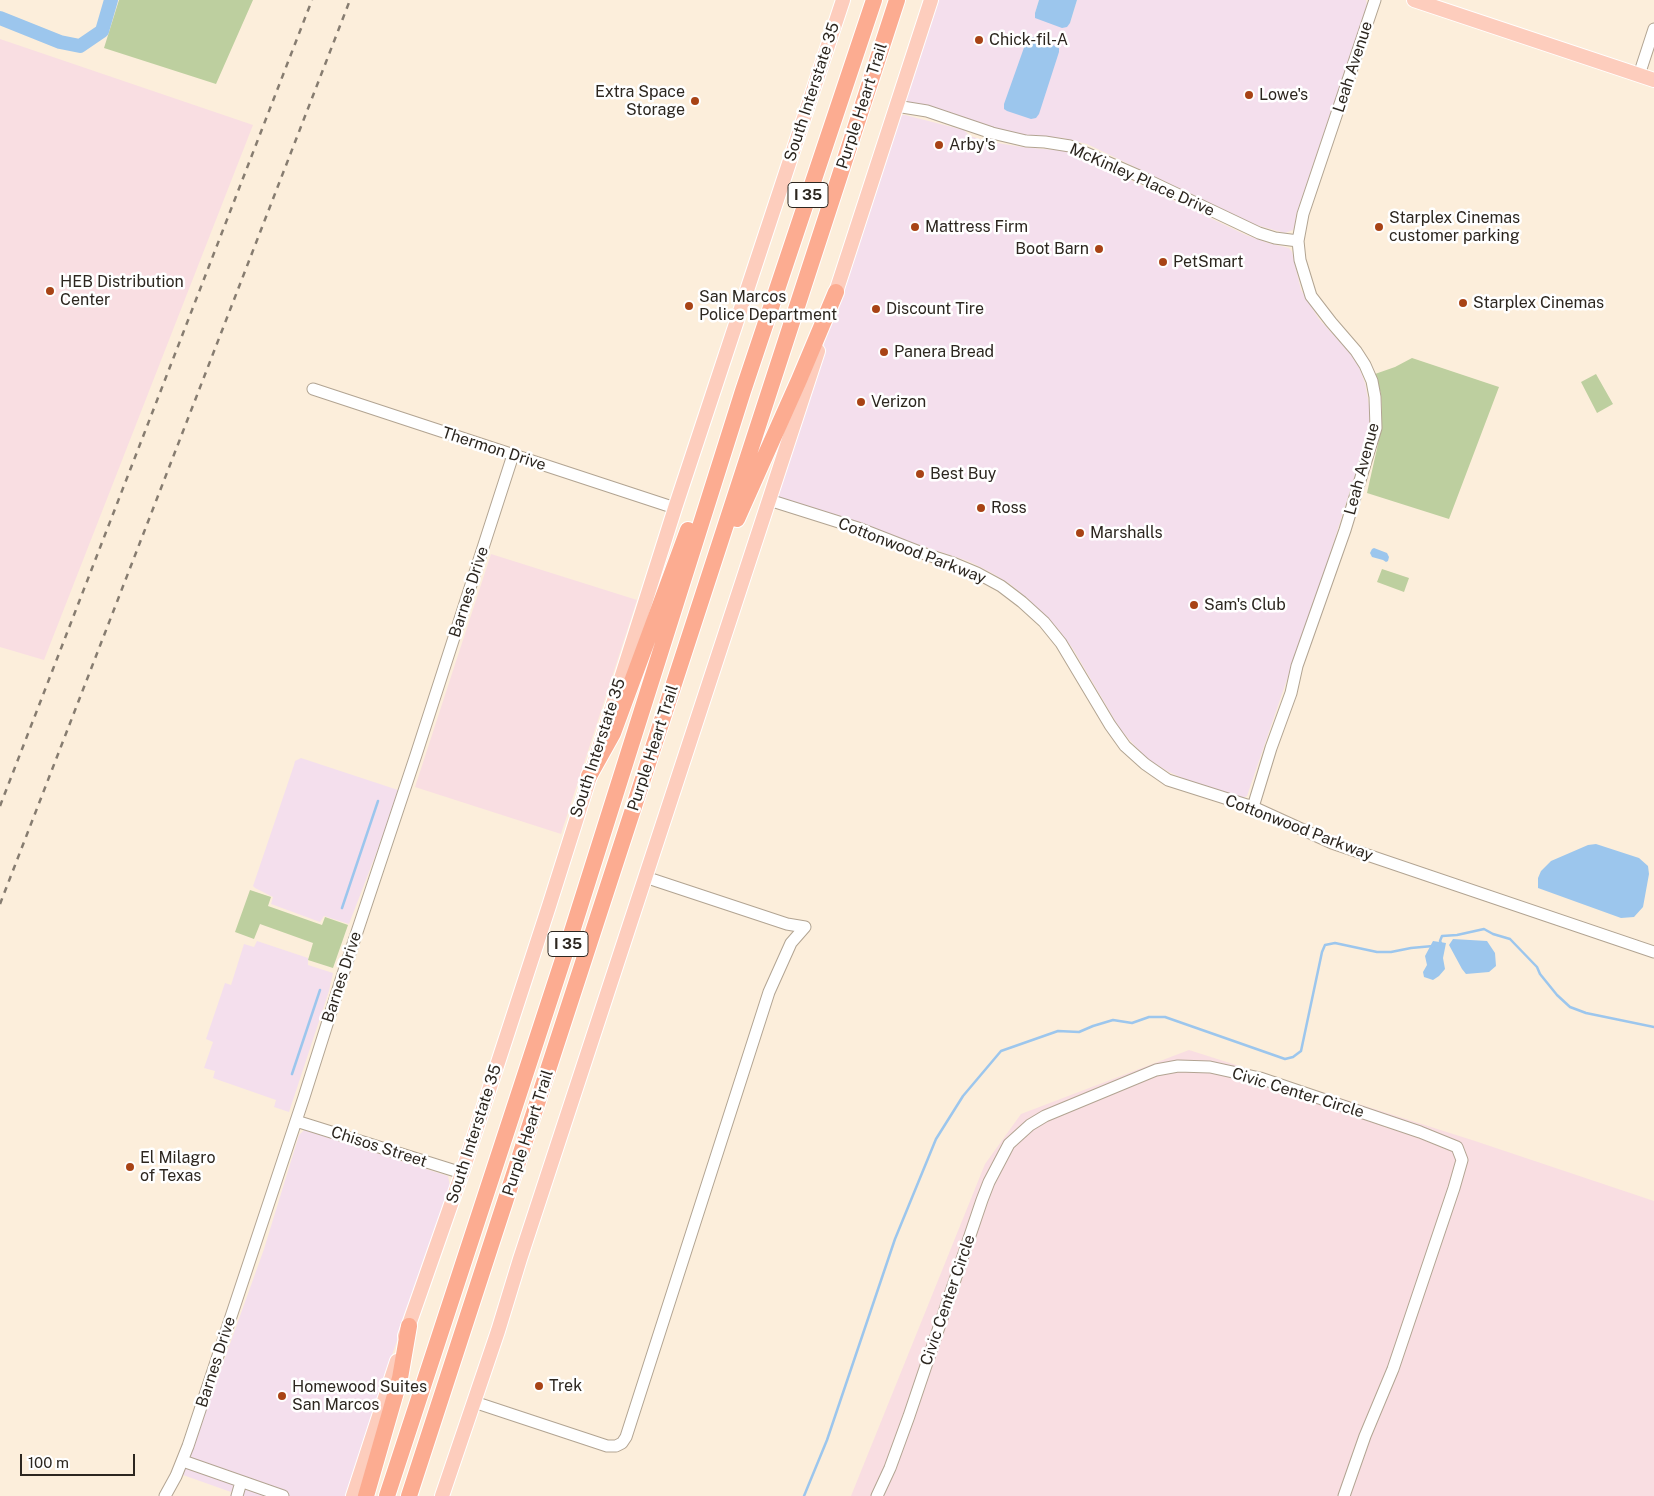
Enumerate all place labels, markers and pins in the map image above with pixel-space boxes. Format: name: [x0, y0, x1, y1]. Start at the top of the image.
place label: Chick-fil-A: [989, 30, 1068, 50]
marker: Chick-fil-A: [973, 34, 985, 46]
place label: Extra Space Storage: [595, 82, 685, 120]
place label: Lowe's: [1259, 85, 1308, 105]
marker: Lowe's: [1243, 89, 1255, 101]
marker: Extra Space Storage: [689, 95, 701, 107]
place label: Arby's: [949, 135, 996, 155]
marker: Arby's: [933, 139, 945, 151]
place label: Starplex Cinemas customer parking: [1389, 208, 1520, 246]
place label: Mattress Firm: [925, 217, 1028, 237]
marker: Mattress Firm: [909, 221, 921, 233]
marker: Starplex Cinemas customer parking: [1373, 221, 1385, 233]
place label: Boot Barn: [1015, 239, 1089, 259]
marker: Boot Barn: [1093, 243, 1105, 255]
place label: PetSmart: [1173, 252, 1244, 272]
marker: PetSmart: [1157, 256, 1169, 268]
place label: HEB Distribution Center: [60, 272, 184, 310]
marker: HEB Distribution Center: [44, 285, 56, 297]
place label: San Marcos Police Department: [699, 287, 837, 325]
place label: Starplex Cinemas: [1473, 293, 1604, 313]
marker: Starplex Cinemas: [1457, 297, 1469, 309]
place label: Discount Tire: [886, 299, 984, 319]
marker: San Marcos Police Department: [683, 300, 695, 312]
marker: Discount Tire: [870, 303, 882, 315]
place label: Panera Bread: [894, 342, 994, 362]
marker: Panera Bread: [878, 346, 890, 358]
place label: Verizon: [871, 392, 926, 412]
marker: Verizon: [855, 396, 867, 408]
place label: Best Buy: [930, 464, 996, 484]
marker: Best Buy: [914, 468, 926, 480]
place label: Ross: [991, 498, 1027, 518]
marker: Ross: [975, 502, 987, 514]
place label: Marshalls: [1090, 523, 1163, 543]
marker: Marshalls: [1074, 527, 1086, 539]
place label: Sam's Club: [1204, 595, 1286, 615]
marker: Sam's Club: [1188, 599, 1200, 611]
place label: El Milagro of Texas: [140, 1148, 215, 1186]
marker: El Milagro of Texas: [124, 1161, 136, 1173]
place label: Trek: [549, 1376, 582, 1396]
place label: Homewood Suites San Marcos: [292, 1377, 427, 1415]
marker: Trek: [533, 1380, 545, 1392]
marker: Homewood Suites San Marcos: [276, 1390, 288, 1402]

